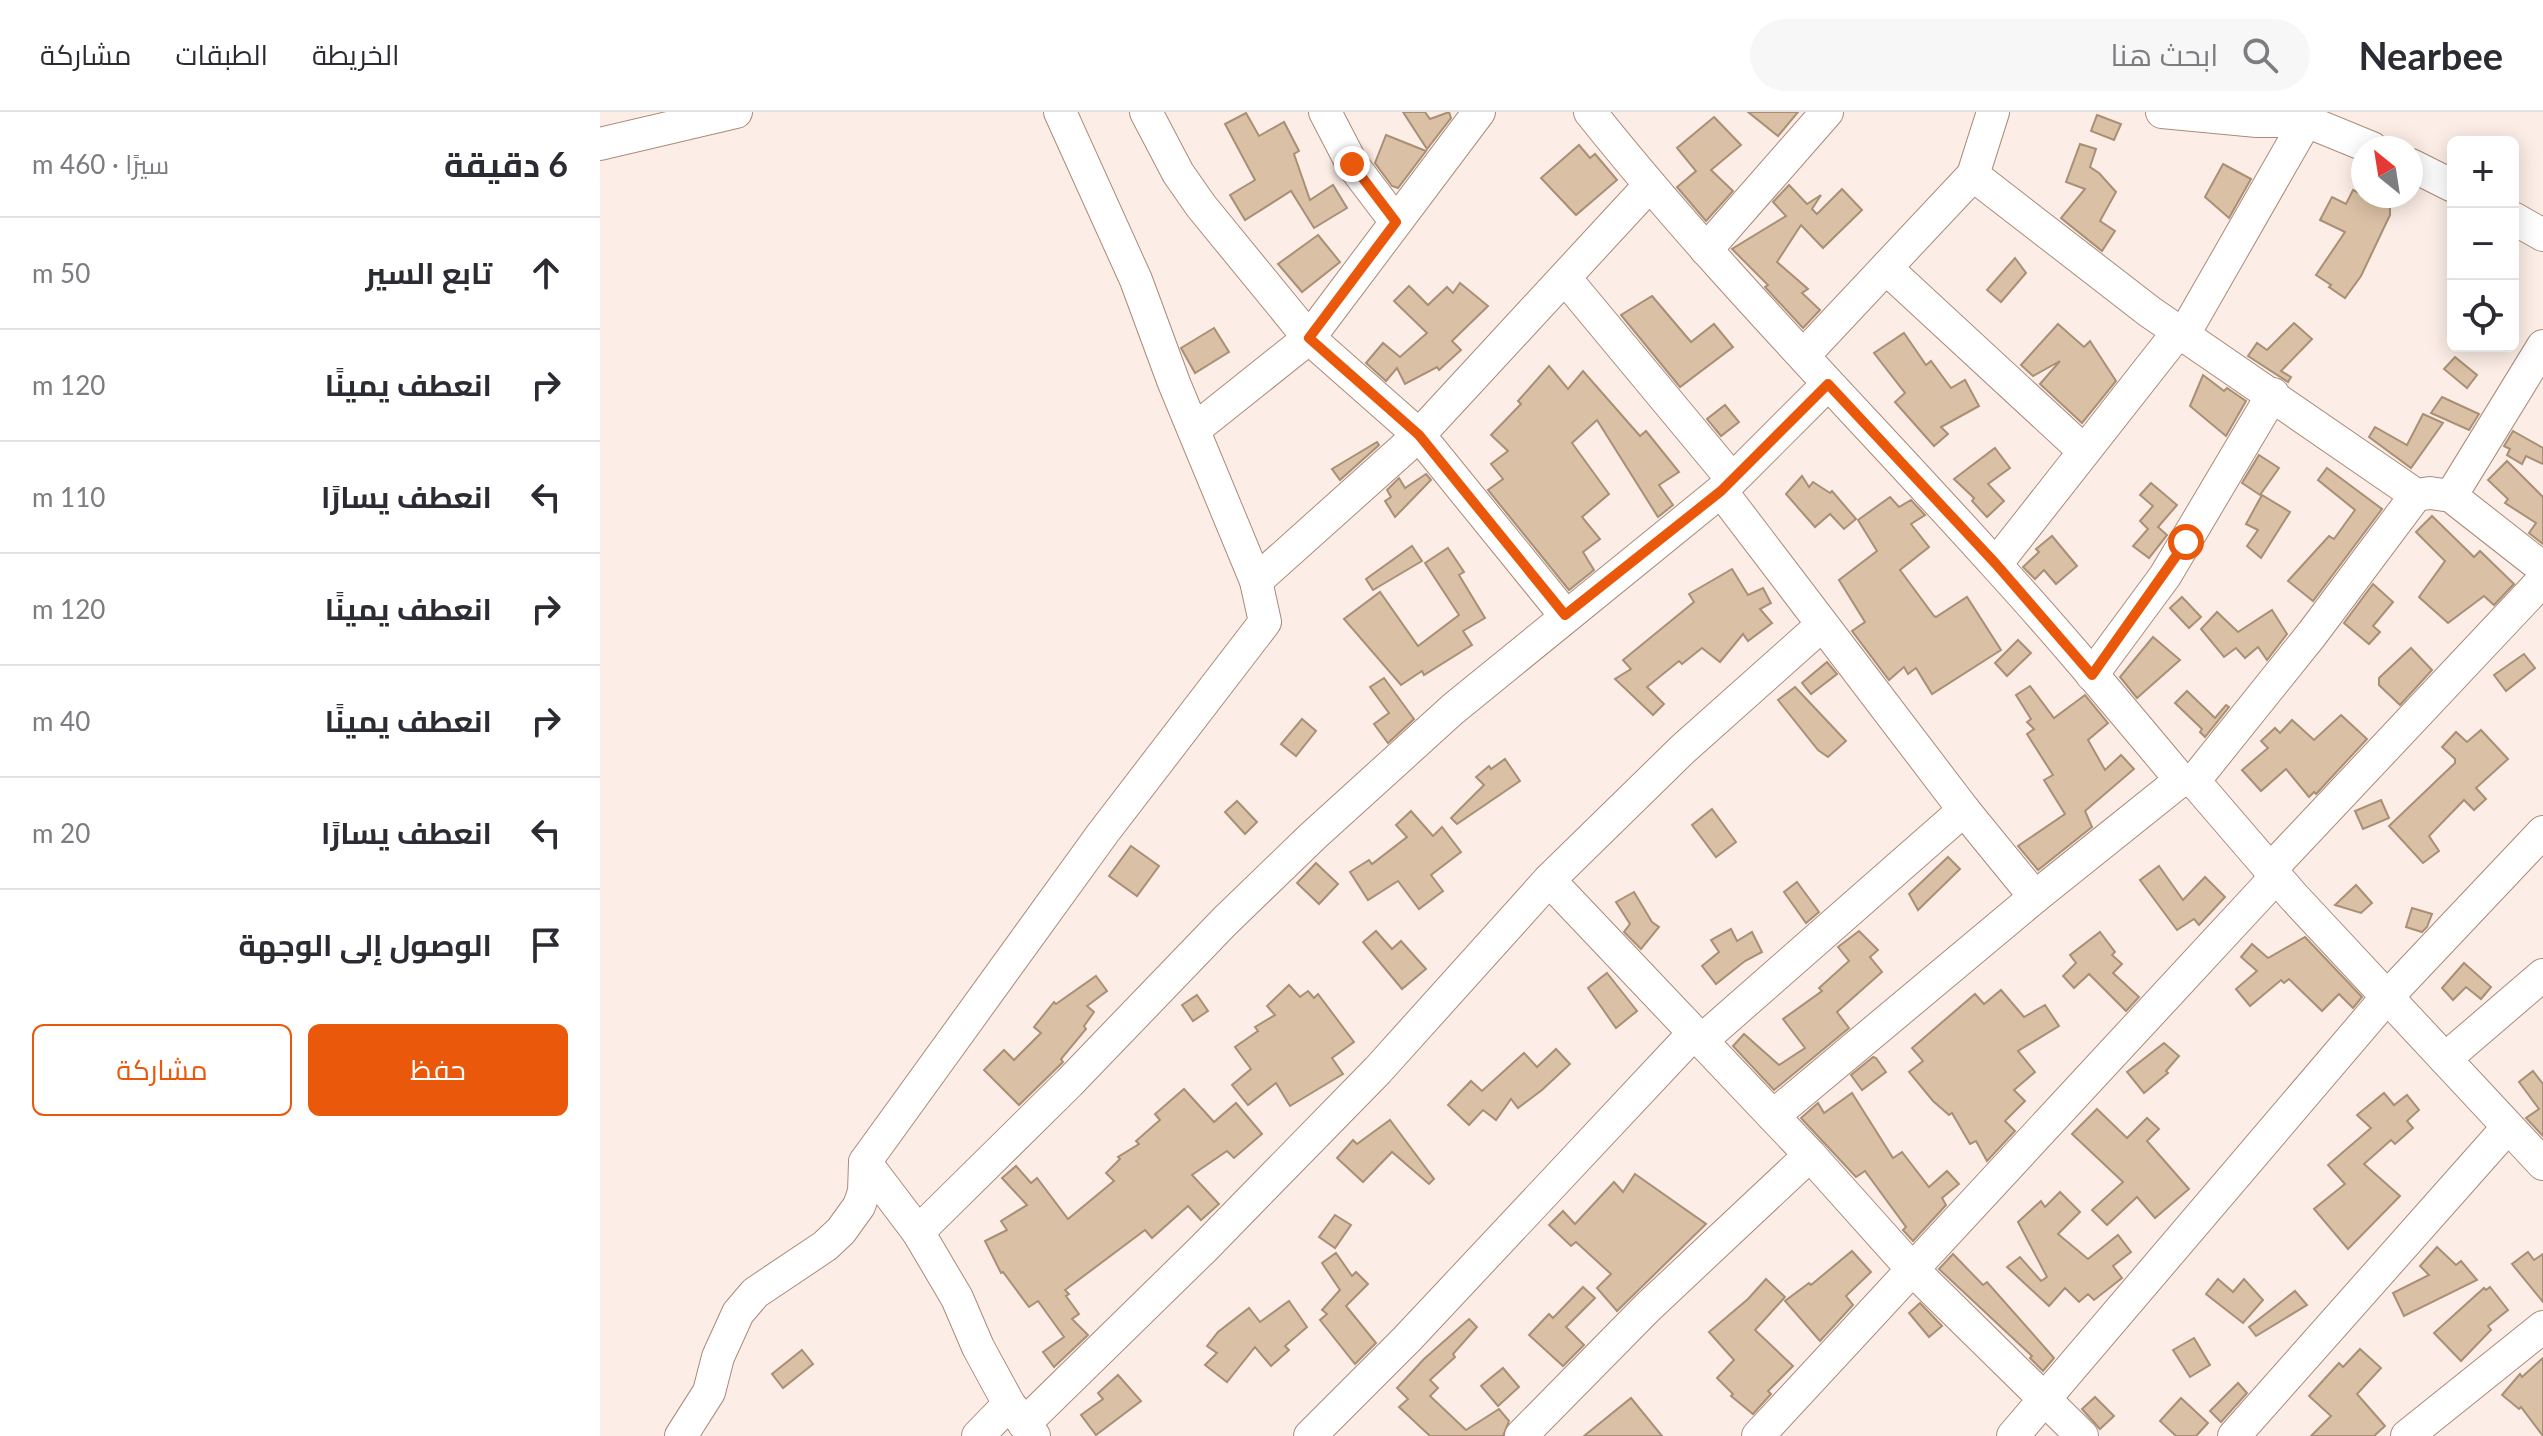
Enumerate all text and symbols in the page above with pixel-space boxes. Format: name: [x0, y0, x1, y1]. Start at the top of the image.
search box: [1750, 19, 2310, 91]
text: Nearbee: [2358, 32, 2503, 78]
icon: search: [2238, 33, 2282, 77]
text: ابحث هنا: [2110, 36, 2218, 72]
text: مشاركة: [40, 37, 131, 71]
text: الطبقات: [175, 37, 268, 71]
text: الخريطة: [312, 37, 399, 71]
north arrow: [2351, 136, 2423, 208]
map controls: [2447, 136, 2519, 352]
button: +: [2447, 136, 2519, 208]
text: 6 دقيقة: [444, 143, 568, 184]
route end: [1334, 146, 1370, 182]
text: سيرًا · 460 m: [32, 148, 169, 180]
button: −: [2447, 208, 2519, 280]
icon: ahead: [524, 251, 568, 295]
text: تابع السير: [365, 254, 492, 290]
text: 50 m: [32, 257, 90, 289]
button: locate: [2447, 280, 2519, 352]
icon: right: [524, 363, 568, 407]
text: انعطف يمينًا: [325, 366, 492, 402]
text: 120 m: [32, 369, 105, 401]
icon: left: [524, 475, 568, 519]
text: انعطف يسارًا: [321, 478, 492, 514]
text: 110 m: [32, 481, 105, 513]
route start: [2168, 524, 2204, 560]
icon: right: [524, 587, 568, 631]
text: انعطف يمينًا: [325, 590, 492, 626]
text: 120 m: [32, 593, 105, 625]
icon: right: [524, 699, 568, 743]
text: انعطف يمينًا: [325, 702, 492, 738]
text: 40 m: [32, 705, 90, 737]
icon: left: [524, 811, 568, 855]
text: انعطف يسارًا: [321, 814, 492, 850]
text: 20 m: [32, 817, 90, 849]
icon: arrive: [524, 923, 568, 967]
text: الوصول إلى الوجهة: [238, 926, 492, 962]
button: مشاركة: [32, 1024, 292, 1116]
button: حفظ: [308, 1024, 568, 1116]

